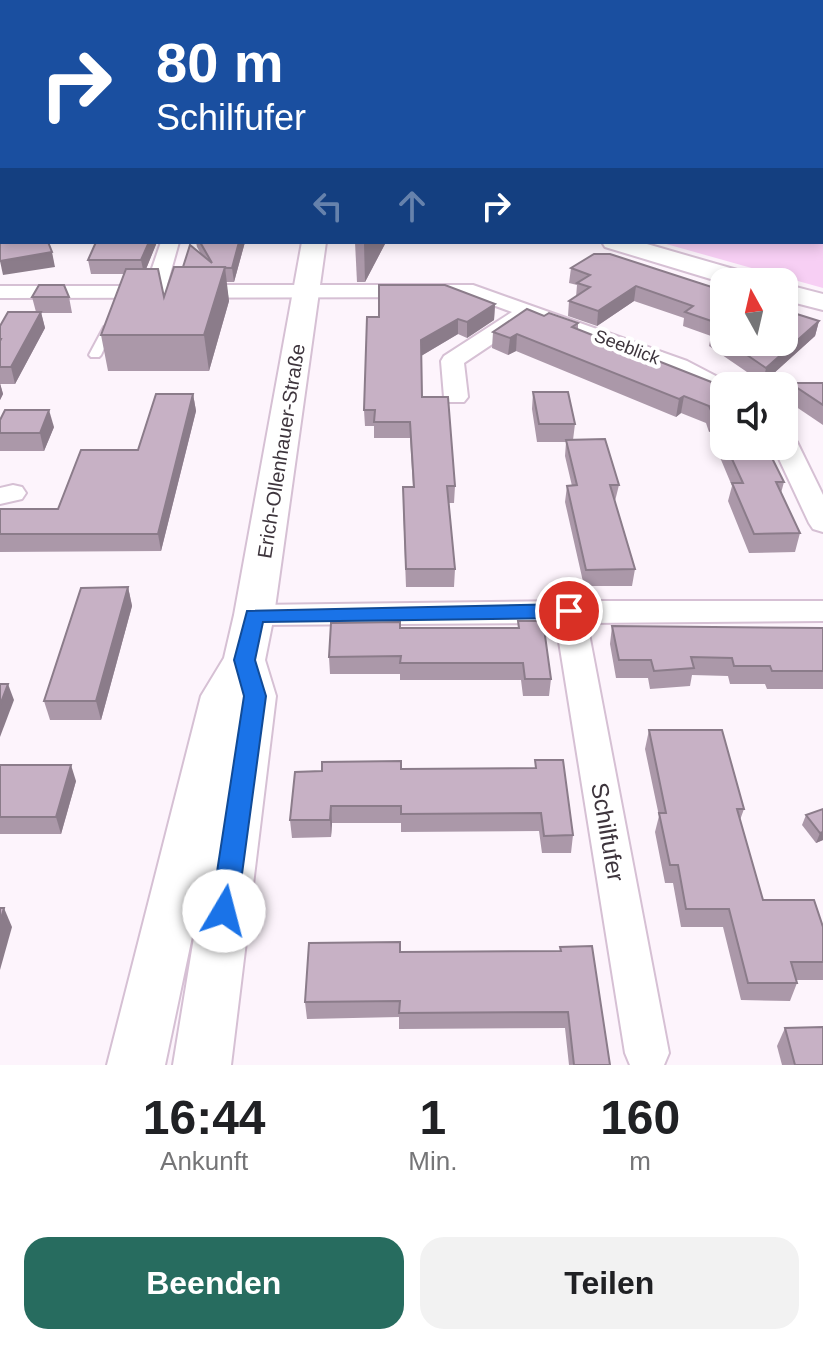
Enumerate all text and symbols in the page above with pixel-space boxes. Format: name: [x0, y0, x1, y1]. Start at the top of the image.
text: 80 m: [156, 31, 284, 94]
icon: right: [24, 32, 128, 136]
text: Schilfufer: [156, 97, 306, 138]
icon: left: [306, 184, 350, 228]
icon: ahead: [390, 184, 434, 228]
icon: right: [474, 184, 518, 228]
north arrow: [710, 268, 798, 356]
map controls: [710, 268, 798, 460]
street label: Seeblick: [592, 325, 663, 369]
street label: Erich-Ollenhauer-Straße: [253, 342, 309, 560]
button: sound: [710, 372, 798, 460]
pin: [535, 577, 603, 645]
icon: arrive: [547, 589, 591, 633]
street label: Schilfufer: [586, 780, 630, 884]
position arrow: [182, 869, 266, 953]
text: 16:44: [143, 1091, 266, 1144]
text: 1: [419, 1091, 446, 1144]
text: 160: [600, 1091, 680, 1144]
text: Ankunft: [160, 1146, 248, 1176]
text: Min.: [408, 1146, 457, 1176]
text: m: [629, 1146, 651, 1176]
button: Beenden: [24, 1237, 404, 1329]
button: Teilen: [420, 1237, 799, 1329]

